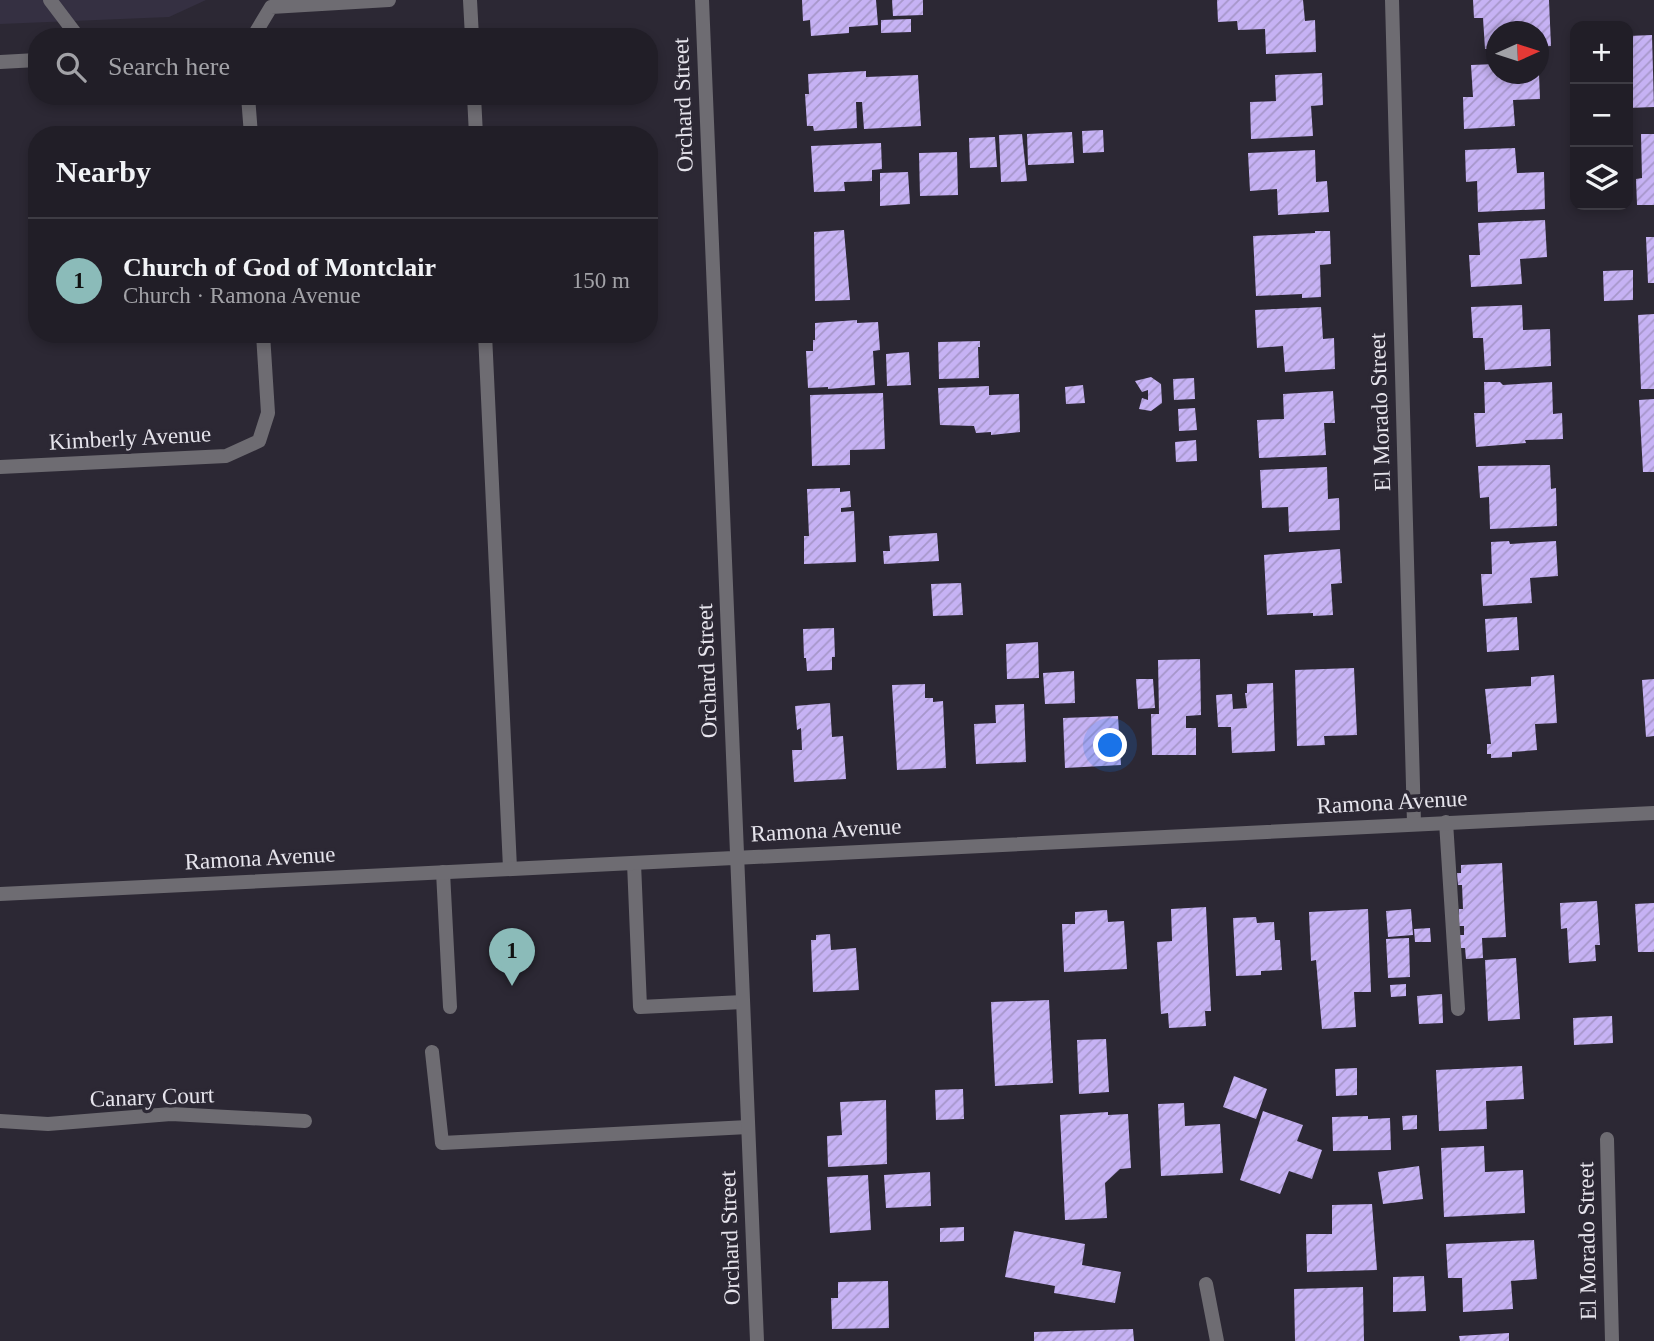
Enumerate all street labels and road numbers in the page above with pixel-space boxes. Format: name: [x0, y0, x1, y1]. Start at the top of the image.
street label: Orchard Street: [668, 37, 698, 173]
street label: El Morado Street: [1365, 332, 1395, 492]
street label: Kimberly Avenue: [48, 421, 212, 455]
street label: Orchard Street: [692, 603, 722, 739]
street label: Ramona Avenue: [1316, 786, 1468, 818]
street label: Ramona Avenue: [750, 814, 902, 846]
street label: Ramona Avenue: [184, 842, 336, 874]
street label: Canary Court: [89, 1082, 215, 1112]
street label: El Morado Street: [1573, 1161, 1601, 1320]
street label: Orchard Street: [715, 1170, 745, 1306]

